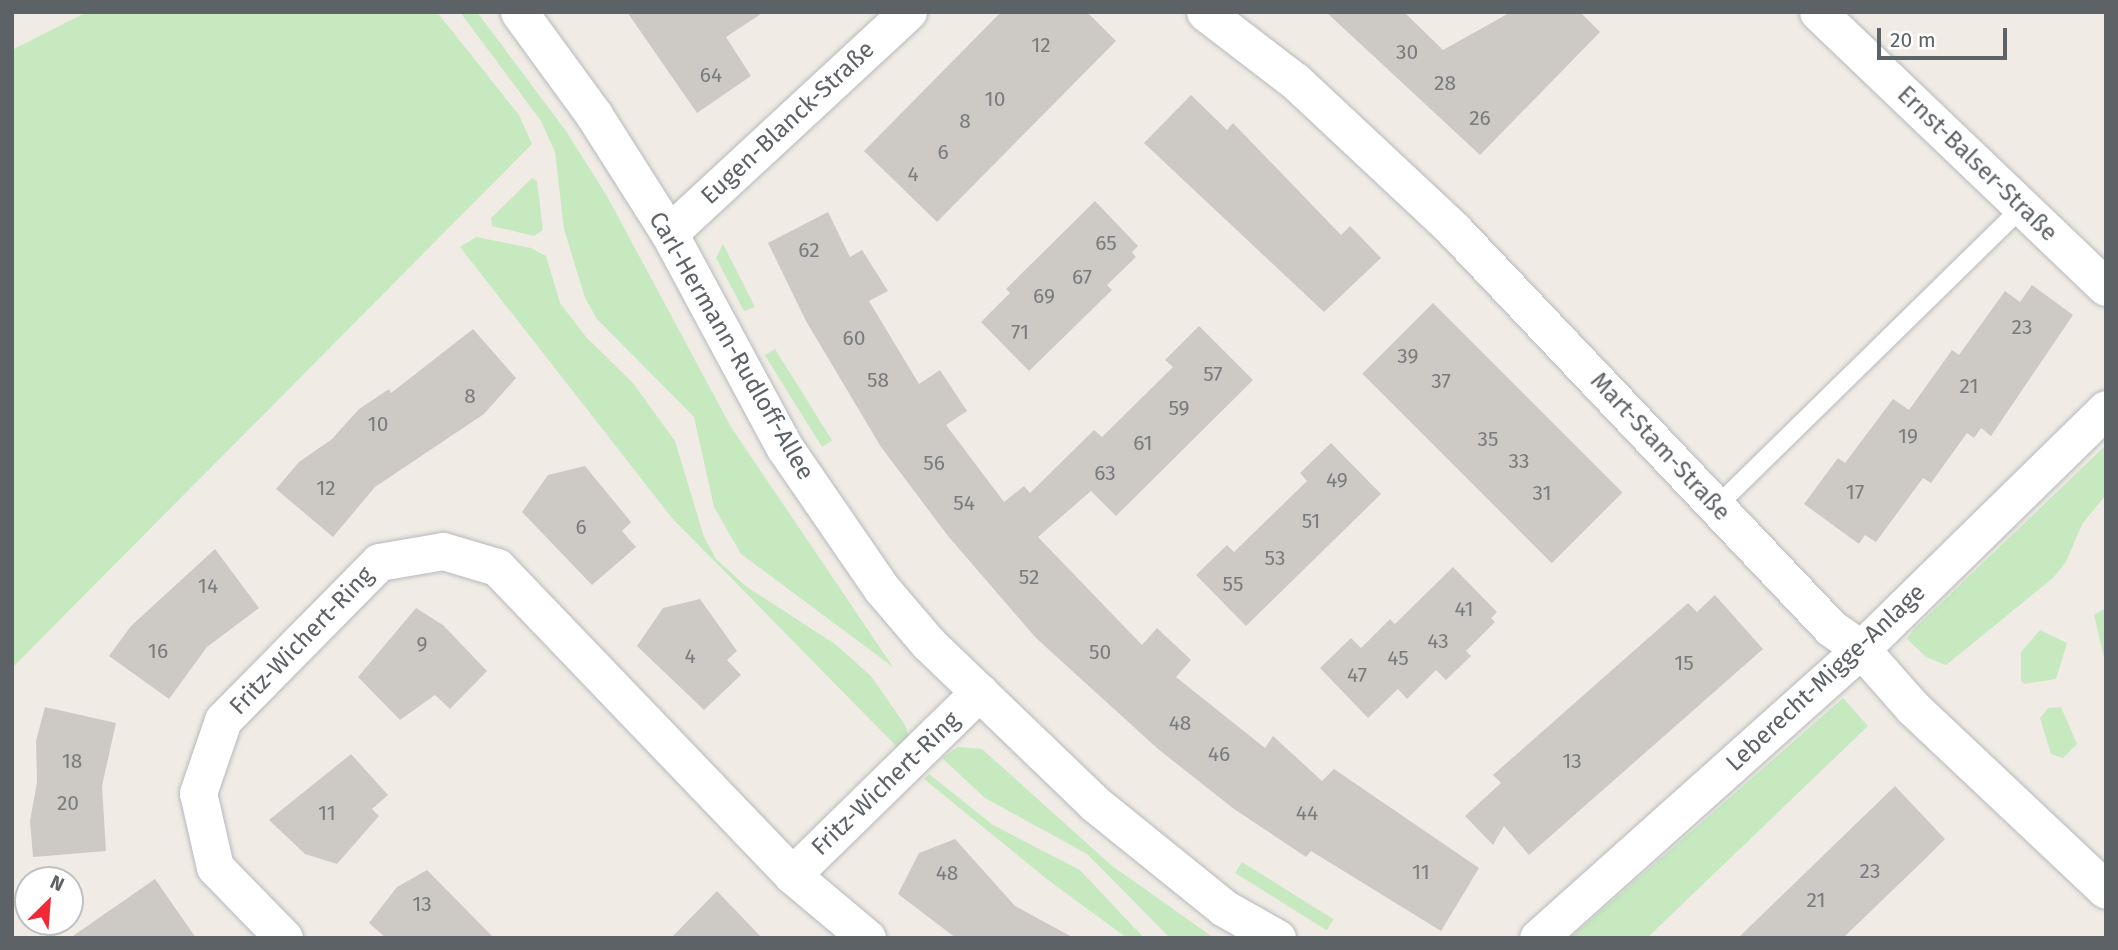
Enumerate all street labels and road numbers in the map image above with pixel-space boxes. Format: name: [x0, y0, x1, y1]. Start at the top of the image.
street label: Eugen-Blanck-Straße: [695, 35, 881, 211]
street label: Ernst-Balser-Straße: [1891, 80, 2063, 248]
street label: Carl-Hermann-Rudloff-Allee: [642, 207, 820, 485]
street label: Mart-Stam-Straße: [1584, 367, 1736, 527]
street label: Fritz-Wichert-Ring: [224, 561, 380, 721]
street label: Leberecht-Migge-Anlage: [1721, 578, 1931, 778]
street label: Fritz-Wichert-Ring: [806, 706, 966, 862]

